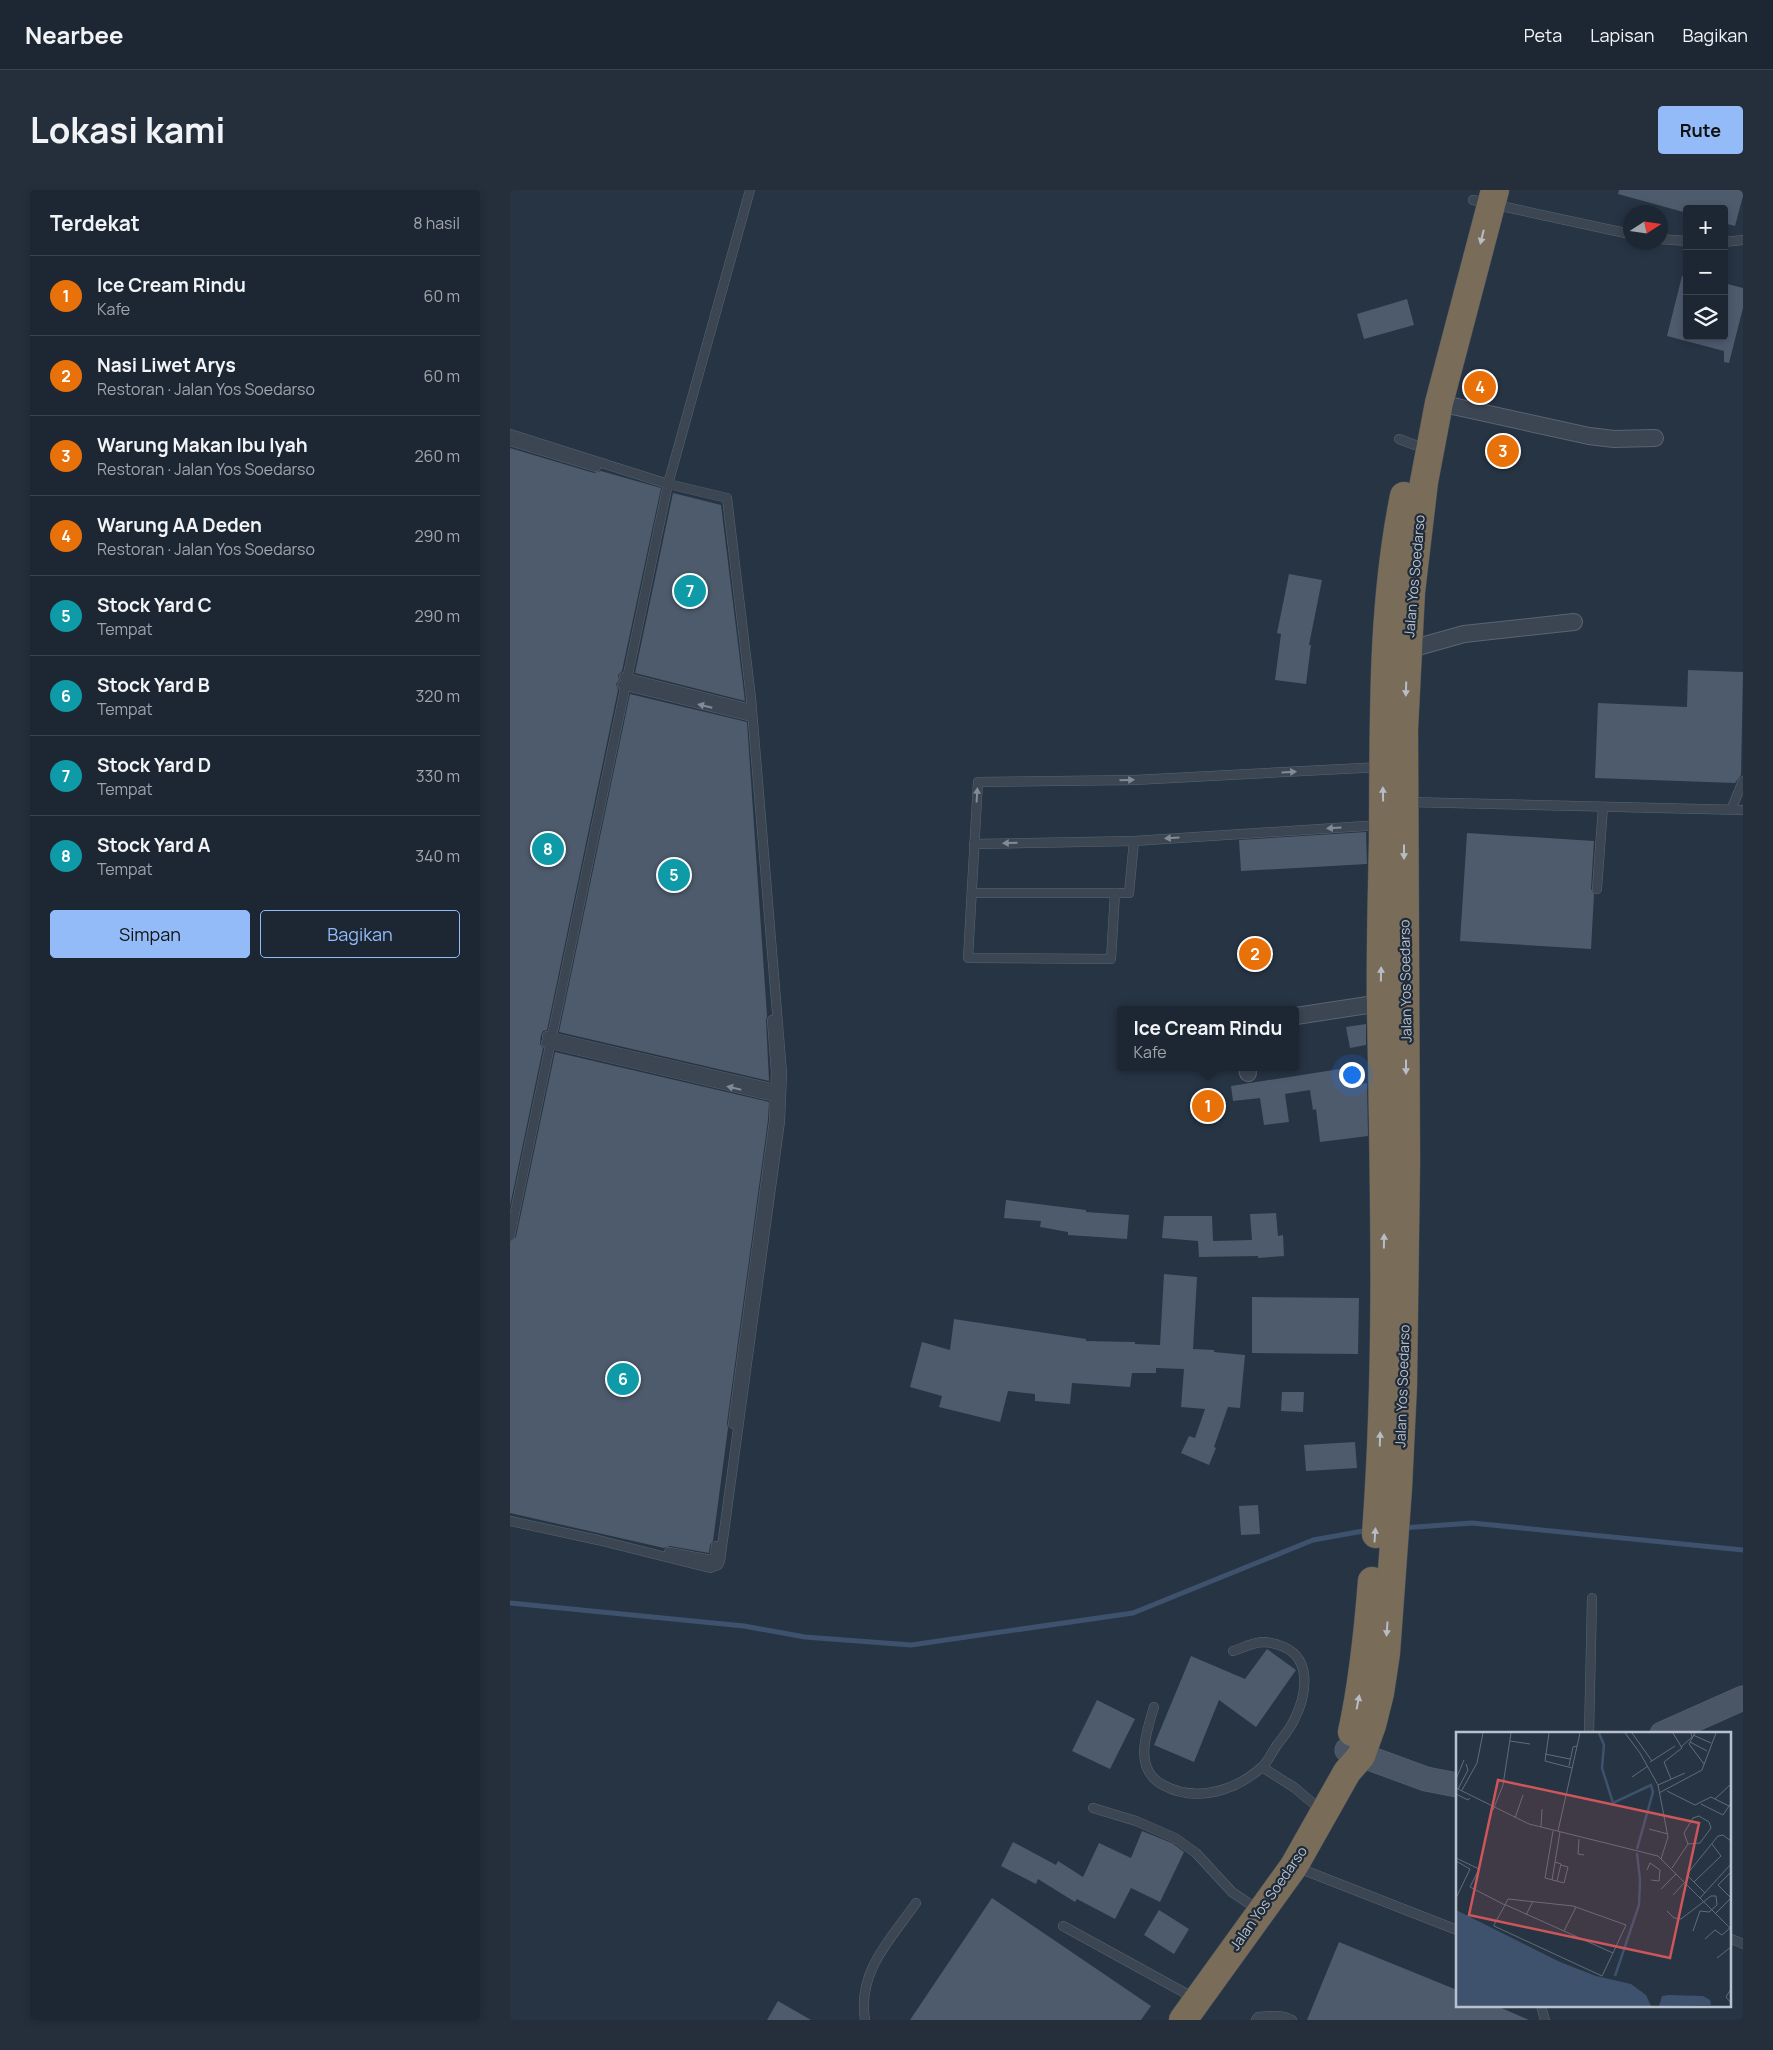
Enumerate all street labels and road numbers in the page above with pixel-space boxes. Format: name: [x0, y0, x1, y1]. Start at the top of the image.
street label: Jalan Yos Soedarso: [1399, 514, 1429, 638]
street label: Jalan Yos Soedarso: [1394, 919, 1416, 1043]
street label: Jalan Yos Soedarso: [1390, 1324, 1414, 1448]
street label: Jalan Yos Soedarso: [1225, 1842, 1311, 1954]

